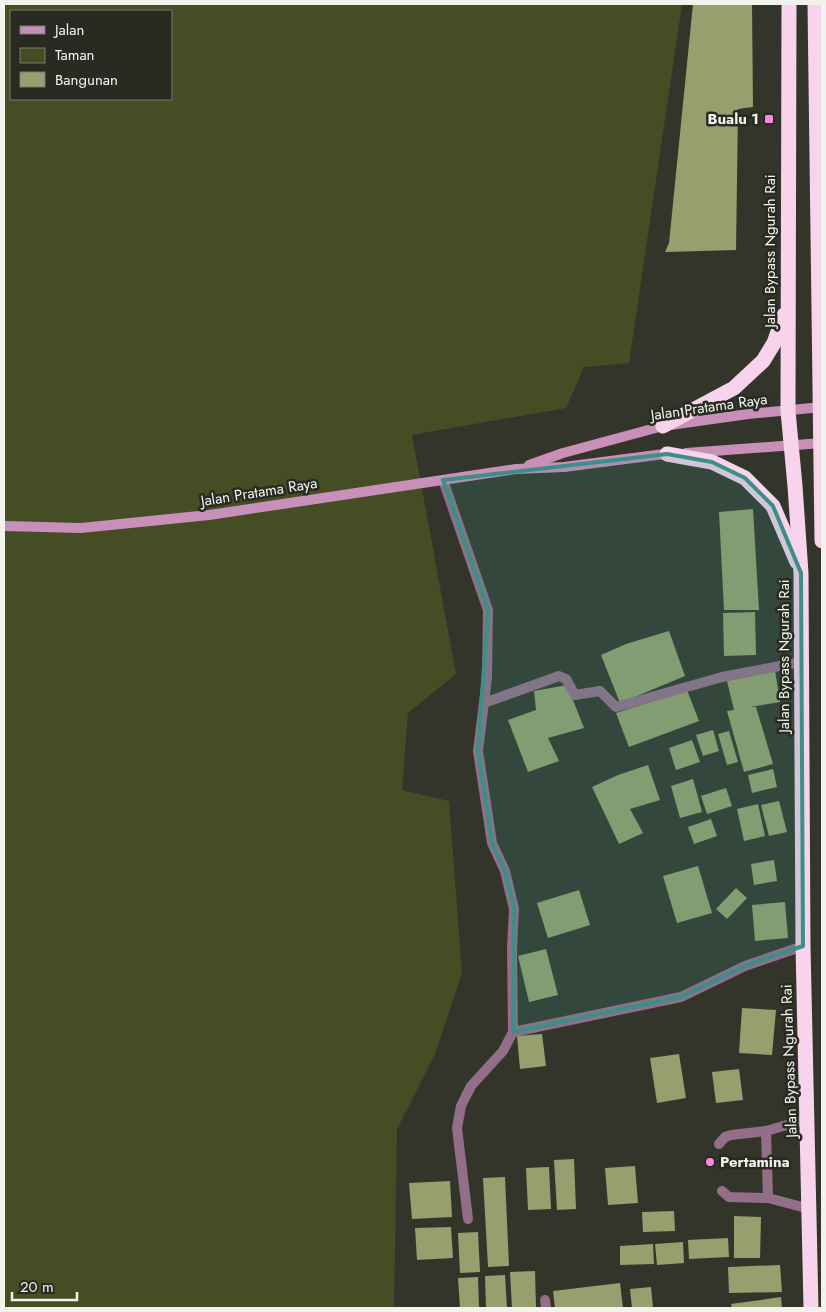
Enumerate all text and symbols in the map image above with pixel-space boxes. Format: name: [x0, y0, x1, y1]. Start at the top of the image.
legend: [10, 10, 172, 100]
text: Jalan: [53, 19, 84, 41]
text: Taman: [55, 44, 94, 66]
text: Bangunan: [55, 69, 118, 91]
place label: Bualu 1: [708, 108, 759, 130]
marker: Bualu 1: [763, 113, 775, 125]
street label: Jalan Bypass Ngurah Rai: [759, 174, 781, 330]
street label: Jalan Pratama Raya: [647, 388, 769, 426]
street label: Jalan Pratama Raya: [197, 472, 319, 512]
street label: Jalan Bypass Ngurah Rai: [773, 579, 795, 735]
street label: Jalan Bypass Ngurah Rai: [775, 984, 803, 1140]
place label: Pertamina: [720, 1151, 790, 1173]
marker: Pertamina: [704, 1156, 716, 1168]
scale bar: [12, 1270, 78, 1302]
text: 20 m: [20, 1276, 54, 1298]

